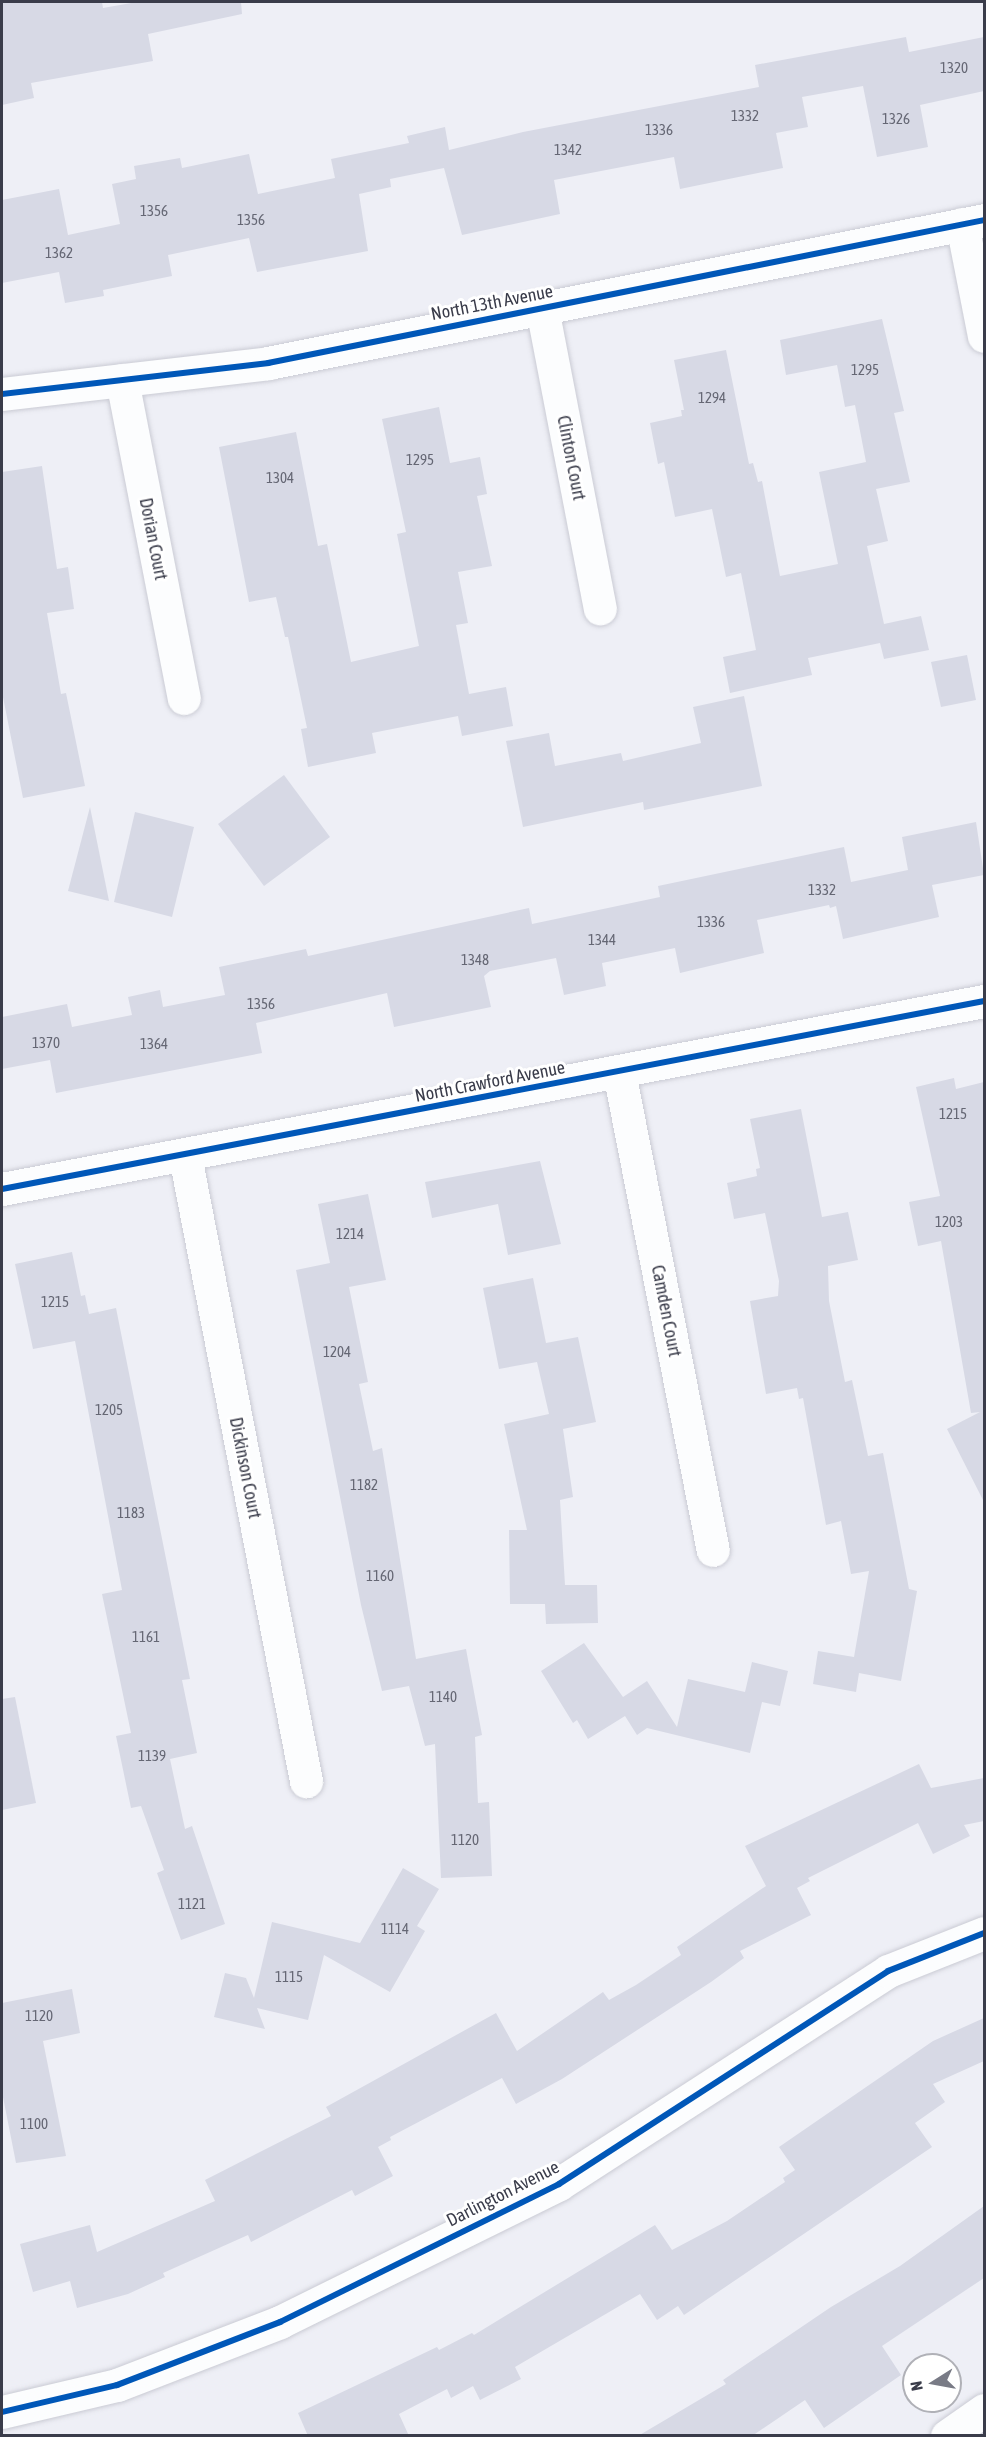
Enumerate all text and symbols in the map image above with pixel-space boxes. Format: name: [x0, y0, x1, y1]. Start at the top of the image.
house number: 1320: [940, 59, 968, 77]
house number: 1332: [731, 107, 759, 125]
house number: 1326: [882, 110, 910, 128]
house number: 1336: [645, 121, 673, 139]
house number: 1342: [554, 141, 582, 159]
house number: 1356: [140, 202, 168, 220]
house number: 1356: [237, 211, 265, 229]
house number: 1362: [45, 244, 73, 262]
street label: North 13th Avenue: [429, 281, 555, 325]
house number: 1295: [851, 361, 879, 379]
house number: 1294: [698, 389, 726, 407]
street label: Clinton Court: [552, 414, 590, 502]
house number: 1295: [406, 451, 434, 469]
house number: 1304: [266, 469, 294, 487]
street label: Dorian Court: [134, 496, 172, 582]
house number: 1332: [808, 881, 836, 899]
house number: 1336: [697, 913, 725, 931]
house number: 1344: [588, 931, 616, 949]
house number: 1348: [461, 951, 489, 969]
house number: 1356: [247, 995, 275, 1013]
house number: 1370: [32, 1034, 60, 1052]
house number: 1364: [140, 1035, 168, 1053]
street label: North Crawford Avenue: [413, 1057, 567, 1107]
house number: 1215: [939, 1105, 967, 1123]
house number: 1203: [935, 1213, 963, 1231]
house number: 1214: [336, 1225, 364, 1243]
street label: Camden Court: [647, 1263, 685, 1359]
house number: 1215: [41, 1293, 69, 1311]
house number: 1204: [323, 1343, 351, 1361]
house number: 1205: [95, 1401, 123, 1419]
street label: Dickinson Court: [225, 1416, 265, 1520]
house number: 1182: [350, 1476, 378, 1494]
house number: 1183: [117, 1504, 145, 1522]
house number: 1160: [366, 1567, 394, 1585]
house number: 1161: [132, 1628, 160, 1646]
house number: 1140: [429, 1688, 457, 1706]
house number: 1139: [138, 1747, 166, 1765]
house number: 1120: [451, 1831, 479, 1849]
house number: 1121: [178, 1895, 206, 1913]
house number: 1114: [381, 1920, 409, 1938]
house number: 1115: [275, 1968, 303, 1986]
house number: 1120: [25, 2007, 53, 2025]
house number: 1100: [20, 2115, 48, 2133]
street label: Darlington Avenue: [443, 2156, 563, 2232]
north arrow: [902, 2353, 962, 2413]
text: N: [907, 2380, 926, 2392]

